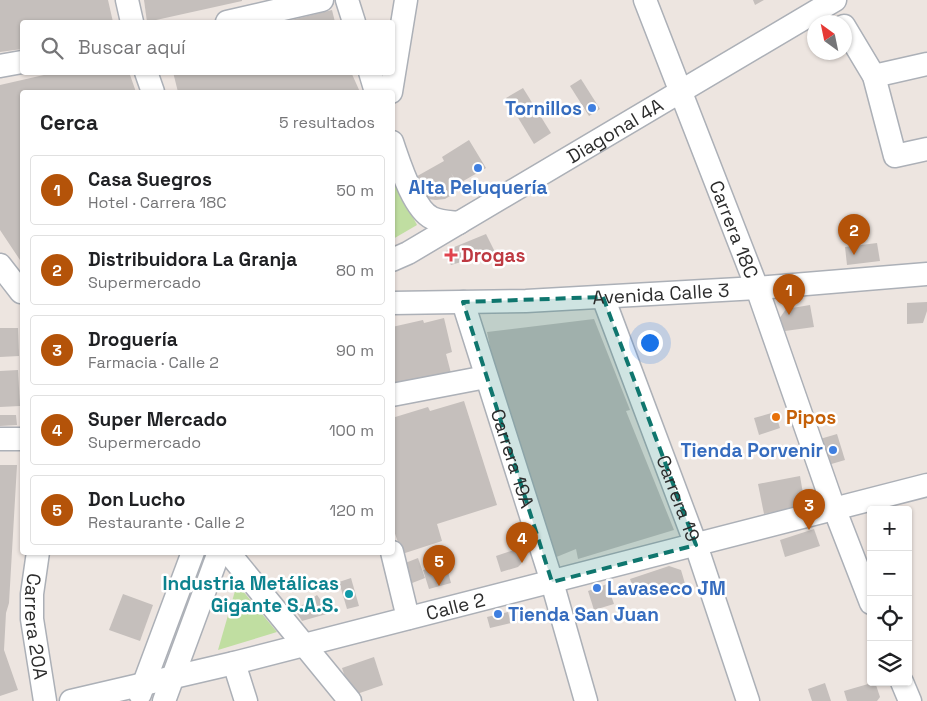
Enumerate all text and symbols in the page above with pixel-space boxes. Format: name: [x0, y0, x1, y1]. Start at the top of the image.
north arrow: [807, 15, 852, 60]
search box: [20, 20, 395, 75]
icon: search: [38, 34, 66, 62]
text: Buscar aquí: [78, 35, 186, 60]
street label: Diagonal 4A: [562, 92, 668, 169]
place label: Tornillos: [505, 96, 582, 121]
marker: Tornillos: [586, 102, 598, 114]
text: Cerca: [40, 109, 98, 136]
text: 5 resultados: [279, 112, 375, 133]
marker: Alta Peluquería: [472, 162, 484, 174]
text: Casa Suegros: [88, 167, 212, 192]
place label: Alta Peluquería: [409, 175, 547, 200]
street label: Carrera 18C: [704, 177, 764, 282]
text: 1: [53, 180, 61, 201]
text: 50 m: [336, 180, 374, 201]
text: Hotel · Carrera 18C: [88, 192, 226, 213]
pin: 2: [838, 214, 870, 255]
place label: Drogas: [461, 243, 525, 268]
text: Distribuidora La Granja: [88, 247, 297, 272]
marker: Drogas: [445, 249, 457, 261]
text: 2: [52, 260, 62, 281]
text: 80 m: [336, 260, 374, 281]
text: Supermercado: [88, 272, 201, 293]
pin: 1: [773, 274, 805, 315]
street label: Avenida Calle 3: [592, 277, 730, 310]
text: Droguería: [88, 327, 178, 352]
your location: [637, 330, 663, 356]
text: 3: [52, 340, 62, 361]
text: 90 m: [336, 340, 374, 361]
text: Farmacia · Calle 2: [88, 352, 219, 373]
place label: Pipos: [786, 405, 836, 430]
street label: Carrera 19A: [485, 406, 540, 511]
text: Super Mercado: [88, 407, 227, 432]
marker: Pipos: [770, 411, 782, 423]
text: 4: [52, 420, 62, 441]
text: 100 m: [329, 420, 374, 441]
text: Supermercado: [88, 432, 201, 453]
place label: Tienda Porvenir: [681, 438, 823, 463]
marker: Tienda Porvenir: [827, 444, 839, 456]
street label: Carrera 19: [651, 451, 706, 545]
text: Don Lucho: [88, 487, 185, 512]
pin: 3: [793, 489, 825, 530]
text: 5: [52, 500, 62, 521]
text: 120 m: [330, 500, 374, 521]
map controls: [867, 506, 912, 686]
button: +: [867, 506, 912, 551]
text: Restaurante · Calle 2: [88, 512, 245, 533]
pin: 4: [506, 522, 538, 563]
pin: 5: [423, 545, 455, 586]
button: −: [867, 551, 912, 596]
place label: Industria Metálicas Gigante S.A.S.: [162, 571, 339, 618]
street label: Carrera 20A: [19, 572, 54, 681]
place label: Lavaseco JM: [607, 576, 726, 601]
marker: Lavaseco JM: [591, 582, 603, 594]
street label: Calle 2: [423, 587, 488, 626]
marker: Industria Metálicas Gigante S.A.S.: [343, 588, 355, 600]
button: locate: [867, 596, 912, 641]
place label: Tienda San Juan: [508, 602, 659, 627]
marker: Tienda San Juan: [492, 608, 504, 620]
button: layers: [867, 641, 912, 686]

